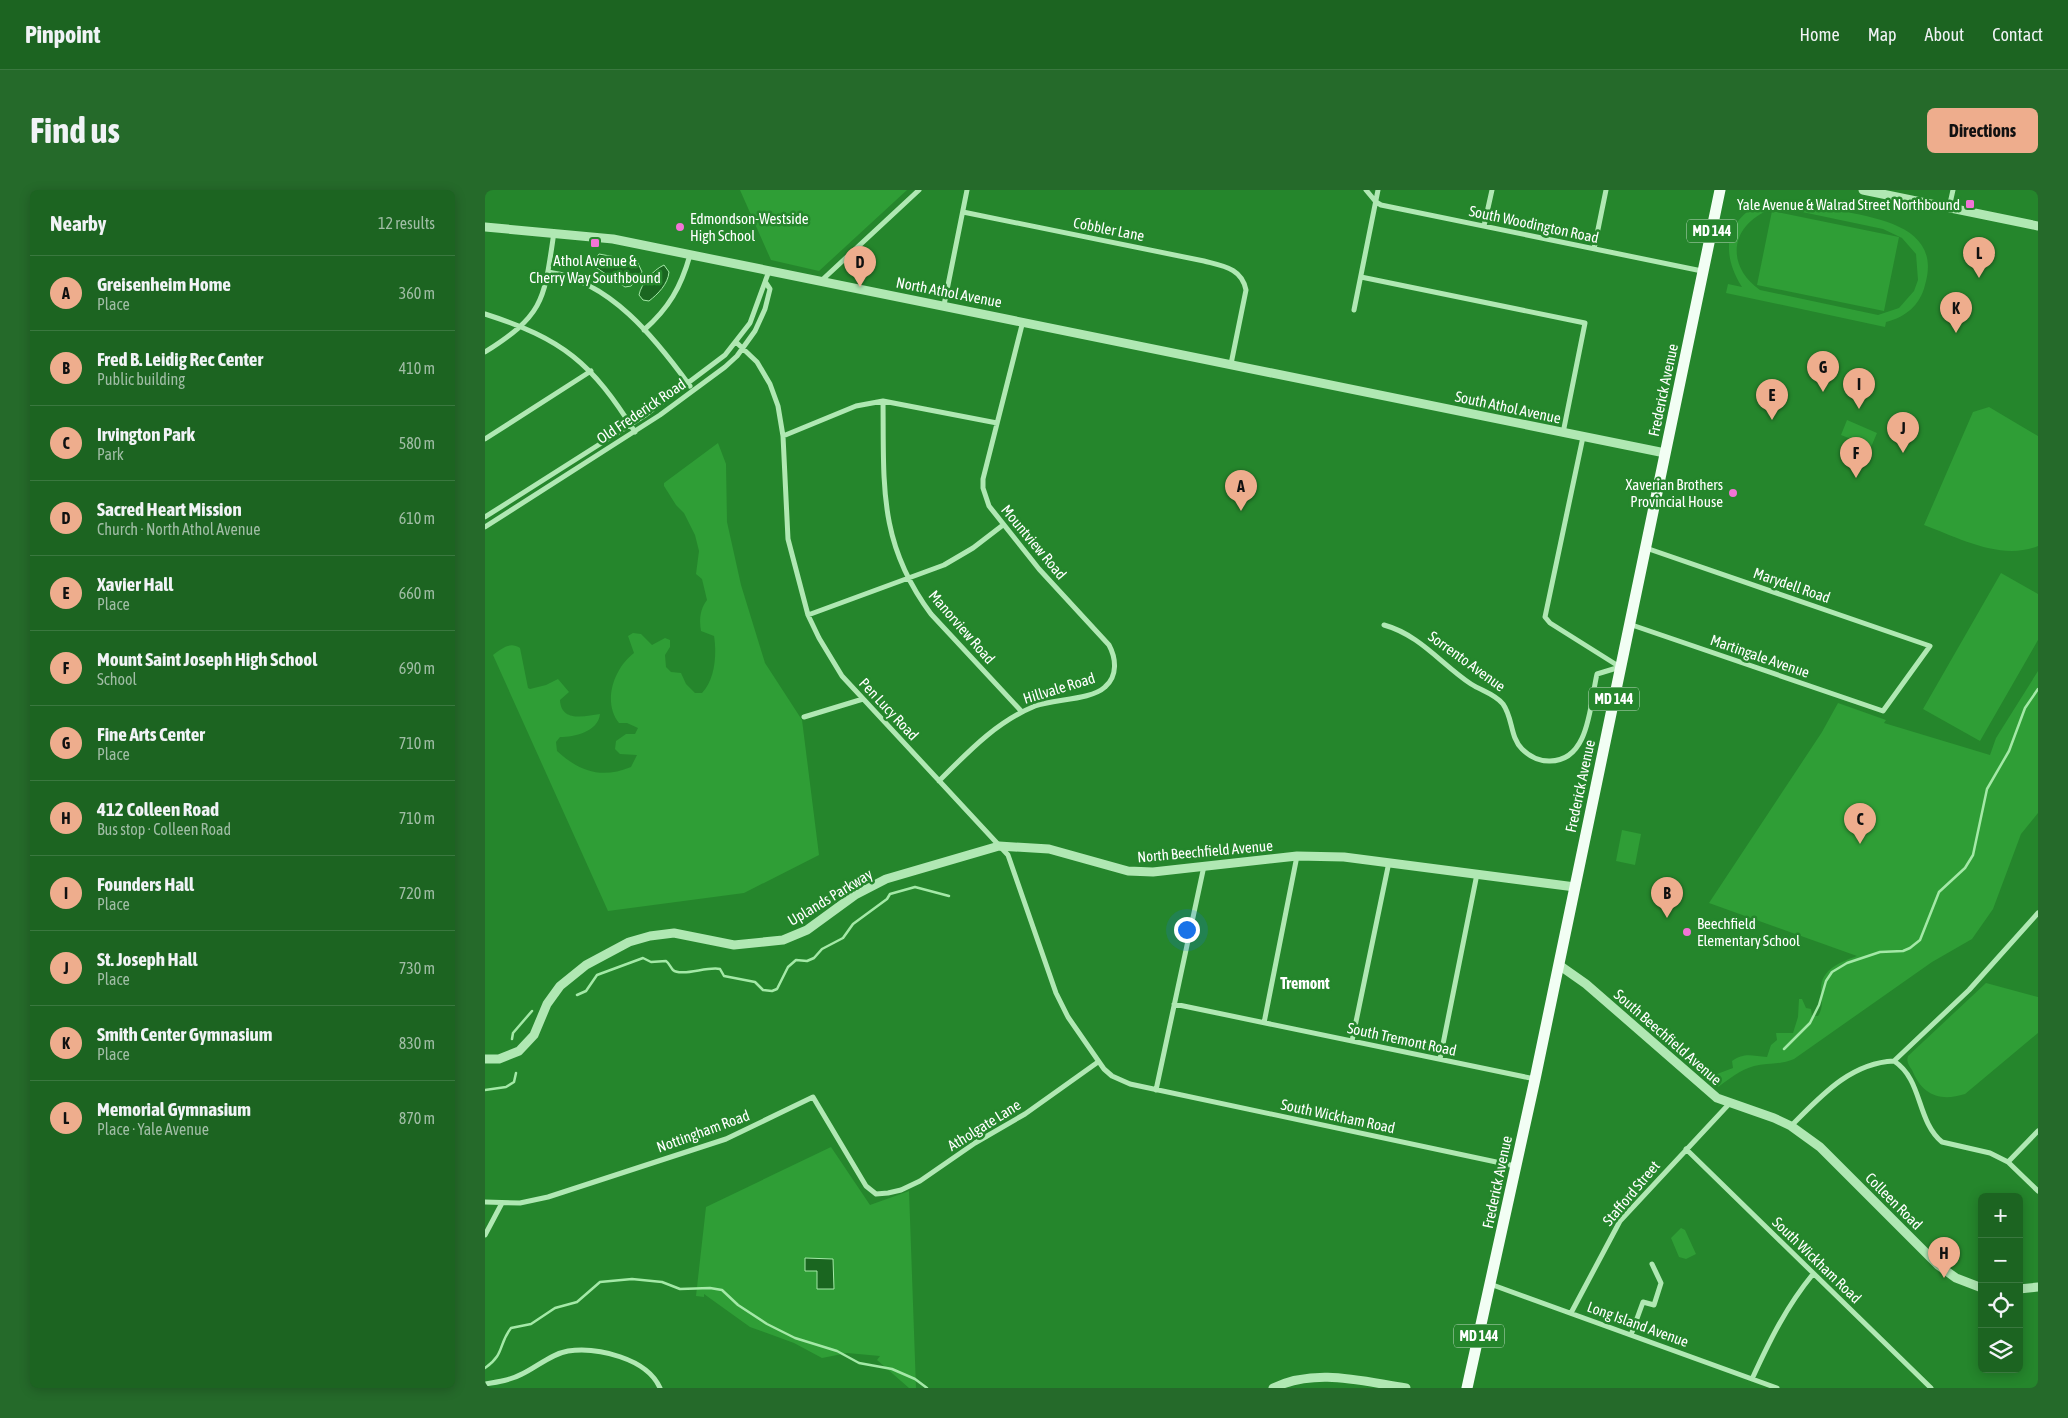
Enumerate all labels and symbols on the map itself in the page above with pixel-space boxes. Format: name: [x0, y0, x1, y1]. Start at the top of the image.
place label: Yale Avenue & Walrad Street Northbound: [1737, 196, 1960, 213]
marker: Yale Avenue & Walrad Street Northbound: [1964, 198, 1976, 210]
street label: South Woodington Road: [1468, 202, 1600, 246]
place label: Edmondson-Westside High School: [690, 210, 809, 244]
street label: Cobbler Lane: [1072, 214, 1146, 244]
road number: MD 144: [1687, 219, 1737, 242]
marker: Edmondson-Westside High School: [674, 221, 686, 233]
marker: Athol Avenue & Cherry Way Southbound: [589, 237, 601, 249]
pin: L: [1963, 237, 1995, 278]
pin: D: [844, 246, 876, 287]
place label: Athol Avenue & Cherry Way Southbound: [529, 252, 661, 286]
street label: North Athol Avenue: [895, 273, 1004, 311]
pin: K: [1940, 292, 1972, 333]
street label: Frederick Avenue: [1645, 342, 1681, 438]
pin: G: [1807, 351, 1839, 392]
pin: I: [1843, 368, 1875, 409]
street label: Old Frederick Road: [593, 375, 689, 447]
pin: E: [1756, 379, 1788, 420]
street label: South Athol Avenue: [1454, 387, 1563, 427]
pin: J: [1887, 412, 1919, 453]
pin: F: [1840, 437, 1872, 478]
pin: A: [1225, 470, 1257, 511]
place label: Xaverian Brothers Provincial House: [1626, 476, 1723, 510]
marker: Xaverian Brothers Provincial House: [1727, 487, 1739, 499]
street label: Mountview Road: [998, 501, 1070, 583]
street label: Marydell Road: [1751, 564, 1833, 606]
street label: Manorview Road: [925, 587, 999, 667]
street label: Sorrento Avenue: [1425, 627, 1509, 695]
street label: Martingale Avenue: [1708, 631, 1812, 681]
street label: Hillvale Road: [1021, 669, 1097, 707]
street label: Pen Lucy Road: [856, 674, 922, 744]
road number: MD 144: [1589, 688, 1639, 710]
street label: Frederick Avenue: [1562, 738, 1598, 834]
pin: C: [1844, 803, 1876, 844]
street label: North Beechfield Avenue: [1136, 837, 1274, 865]
street label: Uplands Parkway: [785, 865, 875, 929]
pin: B: [1651, 877, 1683, 918]
place label: Beechfield Elementary School: [1697, 915, 1800, 949]
your location: [1174, 917, 1200, 943]
marker: Beechfield Elementary School: [1681, 926, 1693, 938]
district label: Tremont: [1280, 974, 1330, 992]
street label: South Beechfield Avenue: [1611, 986, 1725, 1088]
street label: South Tremont Road: [1346, 1019, 1458, 1059]
street label: Atholgate Lane: [944, 1096, 1024, 1154]
street label: South Wickham Road: [1279, 1096, 1397, 1136]
street label: Nottingham Road: [654, 1106, 752, 1156]
street label: Frederick Avenue: [1479, 1134, 1515, 1230]
street label: Stafford Street: [1599, 1157, 1663, 1229]
street label: Colleen Road: [1862, 1169, 1926, 1233]
street label: South Wickham Road: [1769, 1213, 1865, 1307]
pin: H: [1928, 1237, 1960, 1278]
street label: Long Island Avenue: [1585, 1298, 1691, 1350]
road number: MD 144: [1454, 1324, 1504, 1348]

